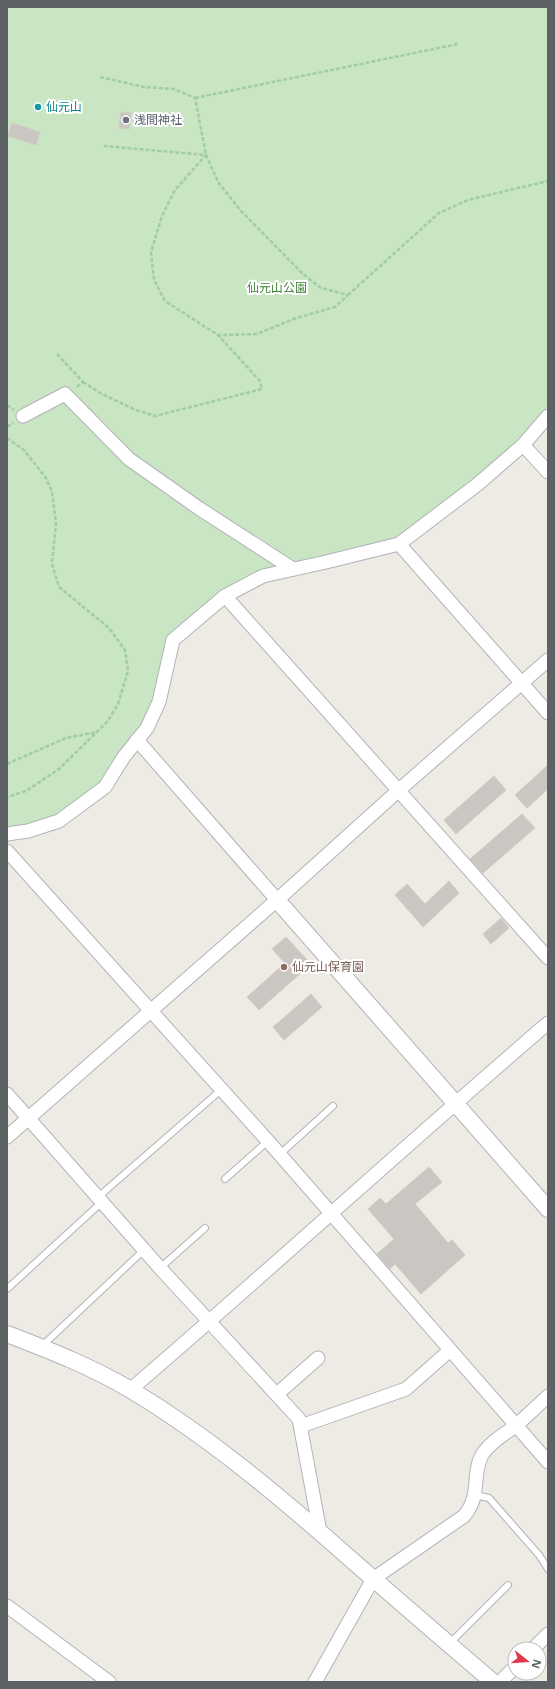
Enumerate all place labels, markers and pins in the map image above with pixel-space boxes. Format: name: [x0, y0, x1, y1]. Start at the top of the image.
place label: 仙元山: [46, 98, 82, 115]
marker: 仙元山: [33, 102, 43, 112]
place label: 浅間神社: [134, 111, 182, 128]
marker: 浅間神社: [121, 115, 131, 125]
place label: 仙元山保育園: [292, 958, 364, 975]
marker: 仙元山保育園: [279, 962, 289, 972]

